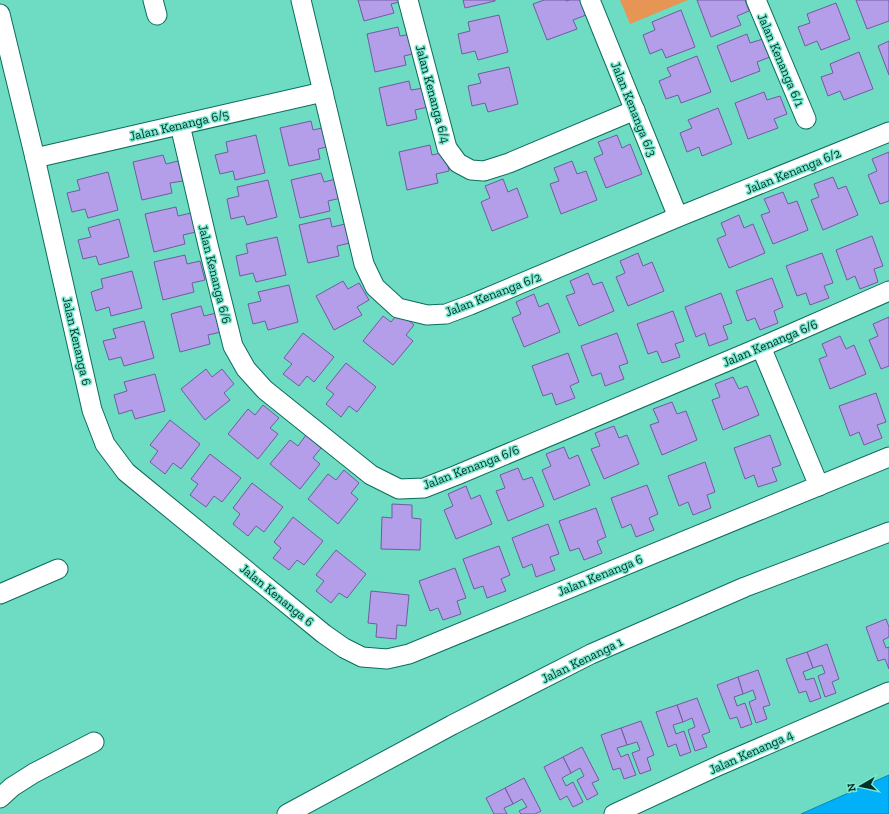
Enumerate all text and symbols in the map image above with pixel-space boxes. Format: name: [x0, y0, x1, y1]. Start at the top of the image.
street label: Jalan Kenanga 6/1: [755, 11, 807, 109]
street label: Jalan Kenanga 6/4: [413, 43, 453, 145]
street label: Jalan Kenanga 6/3: [608, 59, 660, 159]
street label: Jalan Kenanga 6/5: [128, 106, 230, 144]
street label: Jalan Kenanga 6/2: [743, 145, 843, 197]
street label: Jalan Kenanga 6/6: [195, 223, 235, 325]
street label: Jalan Kenanga 6/2: [443, 269, 543, 319]
street label: Jalan Kenanga 6: [59, 295, 95, 387]
street label: Jalan Kenanga 6/6: [720, 316, 820, 370]
street label: Jalan Kenanga 6/6: [421, 442, 521, 492]
street label: Jalan Kenanga 6: [555, 551, 645, 599]
street label: Jalan Kenanga 6: [237, 561, 317, 629]
street label: Jalan Kenanga 1: [539, 634, 625, 686]
street label: Jalan Kenanga 4: [707, 727, 795, 777]
north arrow: [841, 766, 881, 806]
text: N: [844, 782, 859, 793]

